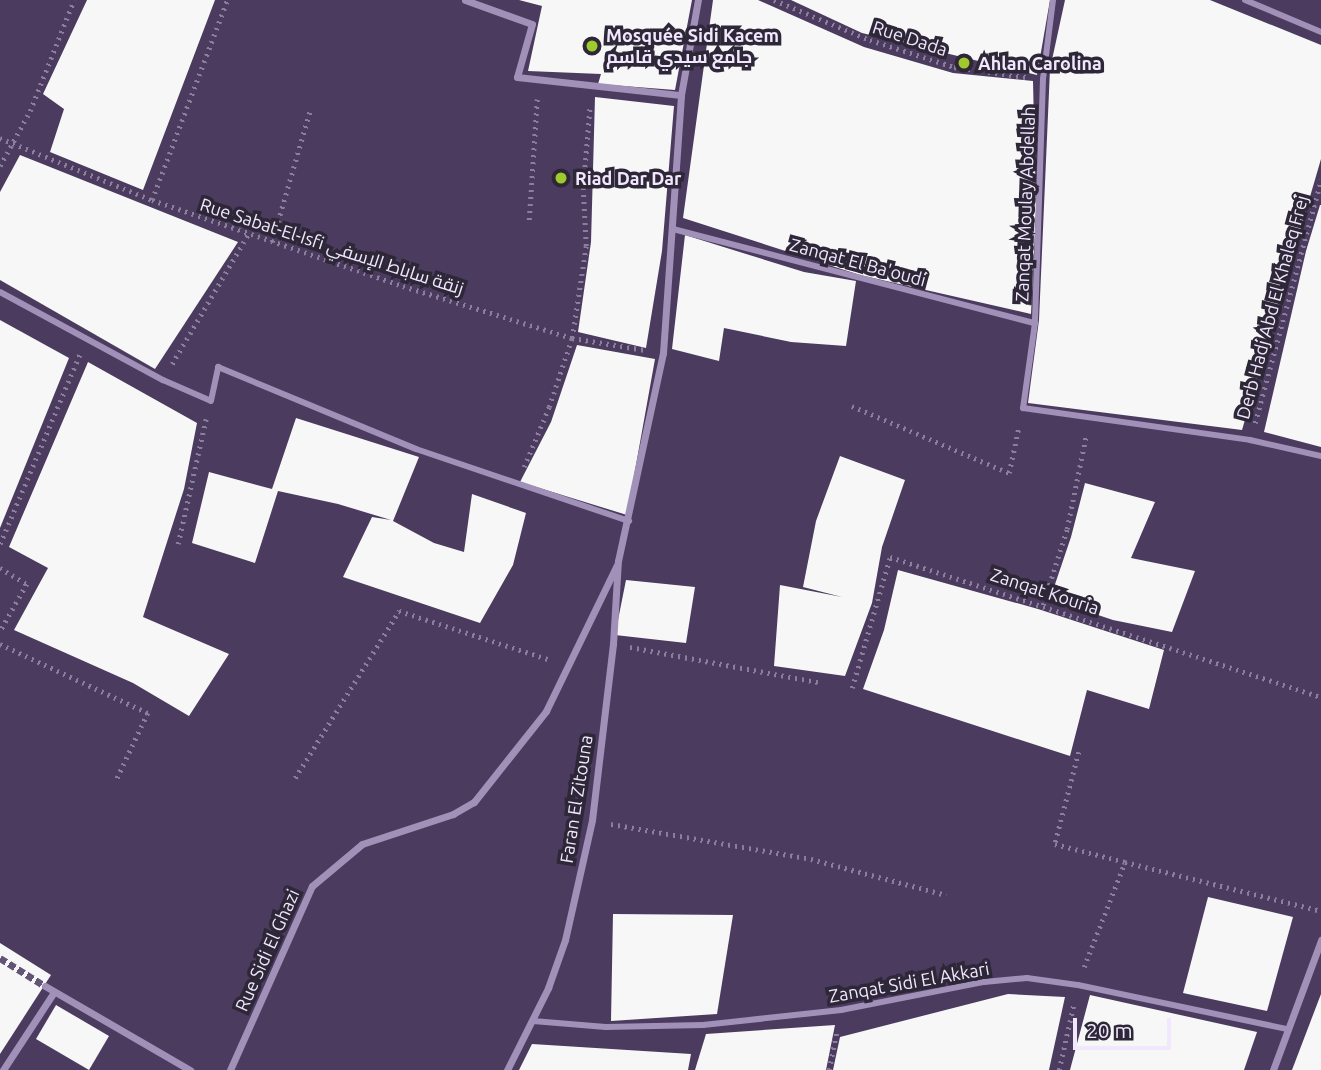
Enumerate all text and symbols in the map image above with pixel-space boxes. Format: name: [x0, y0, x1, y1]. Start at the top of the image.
street label: Rue Dada: [870, 16, 950, 60]
place label: Mosquée Sidi Kacem جامع سيدي قاسم: [606, 25, 779, 68]
marker: Mosquée Sidi Kacem جامع سيدي قاسم: [584, 38, 600, 54]
place label: Ahlan Carolina: [978, 52, 1102, 74]
marker: Ahlan Carolina: [956, 55, 972, 71]
street label: Zanqat Moulay Abdellah: [1011, 106, 1039, 302]
place label: Riad Dar Dar: [575, 167, 681, 189]
marker: Riad Dar Dar: [553, 170, 569, 186]
street label: Rue Sabat-El-Isfi زنقة ساباط الإسفي: [197, 193, 467, 299]
street label: Derb Hadj Abd El Khaleq Frej: [1232, 193, 1312, 421]
street label: Zanqat El Ba'oudi: [788, 233, 928, 291]
street label: Zanqat Kouria: [988, 563, 1102, 619]
street label: Faran El Zitouna: [555, 733, 597, 865]
street label: Rue Sidi El Ghazi: [230, 886, 304, 1014]
street label: Zanqat Sidi El Akkari: [827, 957, 991, 1007]
scale bar: [1076, 1004, 1174, 1048]
text: 20 m: [1086, 1018, 1133, 1042]

